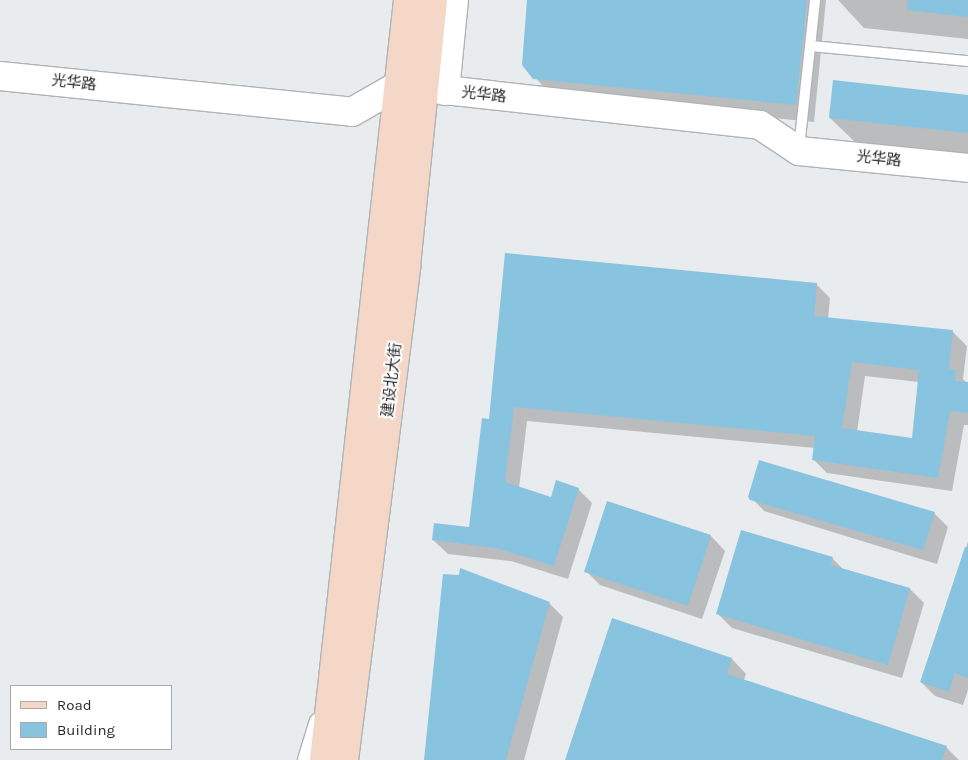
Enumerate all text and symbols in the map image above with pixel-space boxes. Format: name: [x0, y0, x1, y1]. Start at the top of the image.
street label: 光华路: [51, 72, 97, 94]
street label: 光华路: [461, 84, 507, 106]
street label: 光华路: [856, 148, 902, 170]
street label: 建设北大街: [378, 342, 406, 418]
legend: [10, 685, 172, 750]
text: Road: [57, 696, 92, 714]
text: Building: [57, 721, 115, 739]

